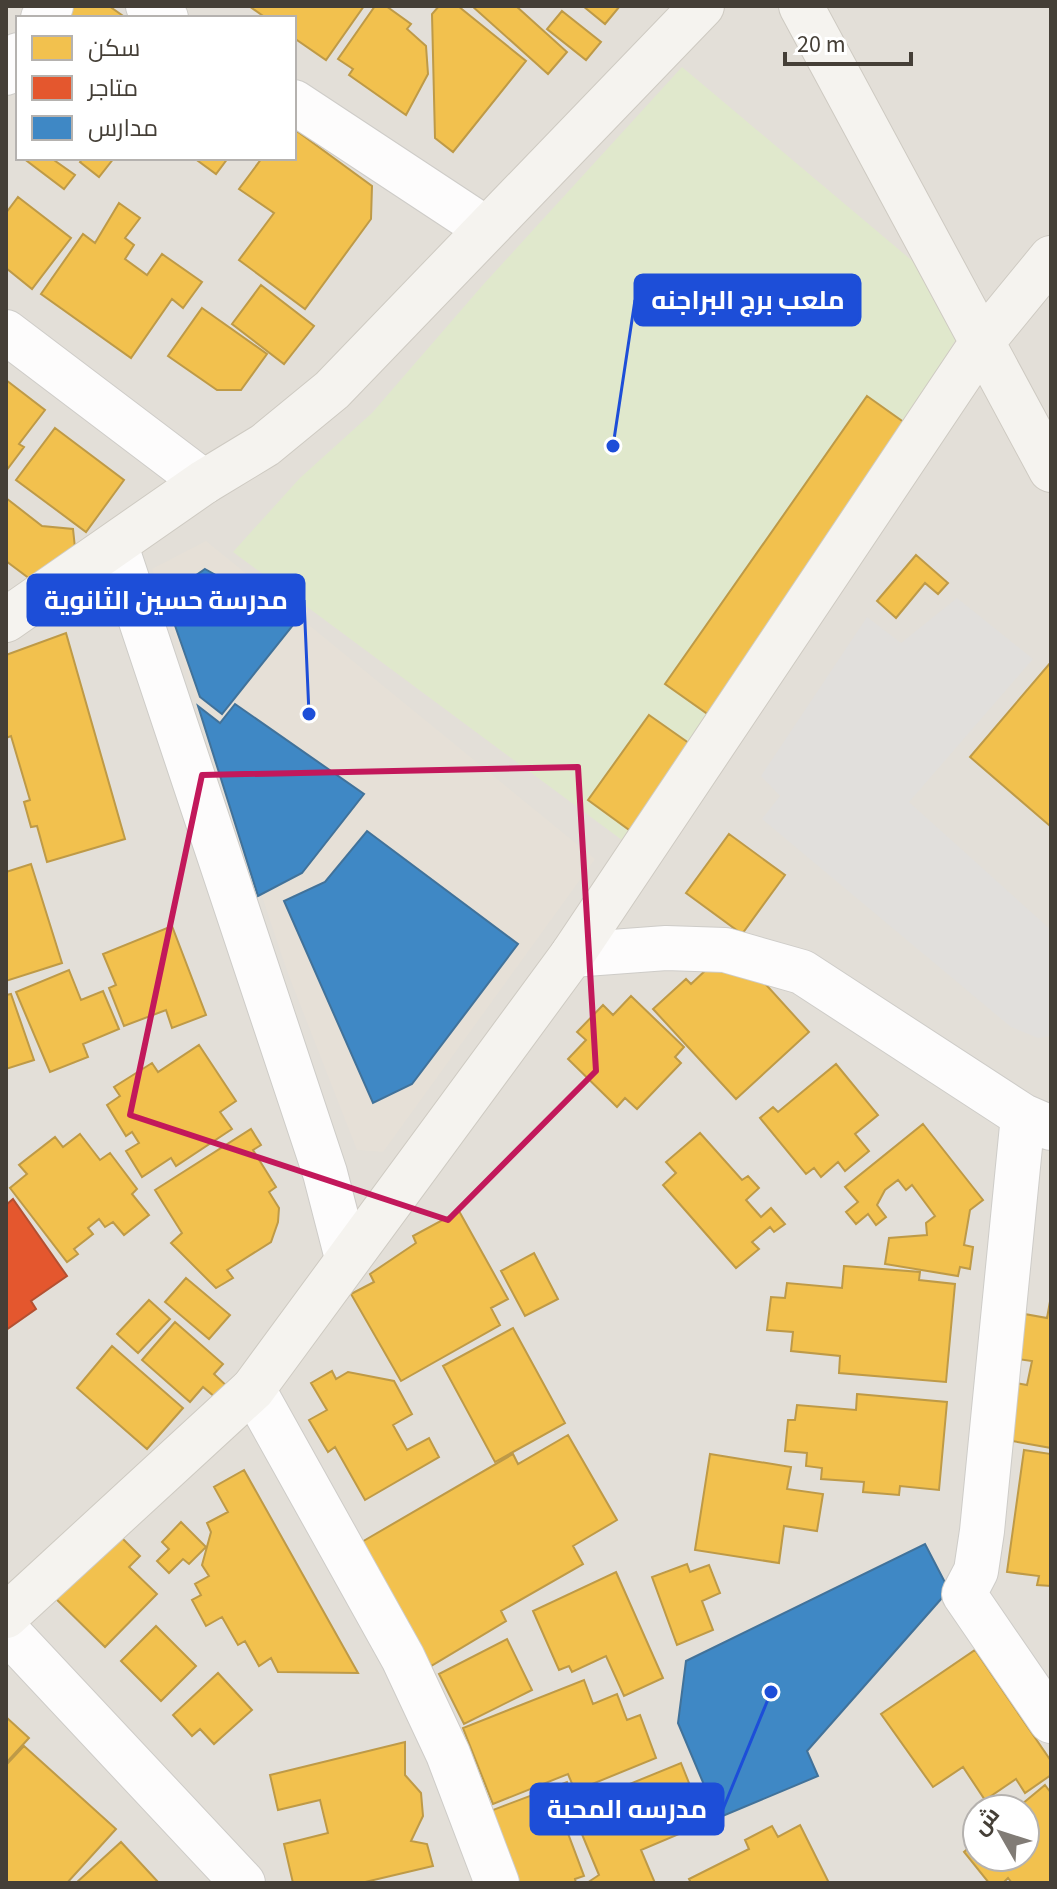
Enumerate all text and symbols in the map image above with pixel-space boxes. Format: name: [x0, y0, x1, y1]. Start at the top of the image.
legend: [16, 16, 296, 160]
scale bar: [785, 16, 911, 66]
text: 20 m: [797, 27, 846, 62]
text: سكن: [88, 31, 140, 66]
text: متاجر: [86, 71, 138, 106]
text: مدارس: [88, 111, 158, 146]
callout: ملعب برج البراجنه: [635, 275, 860, 325]
text: ملعب برج البراجنه: [651, 282, 845, 319]
callout: مدرسة حسين الثانوية: [28, 575, 304, 625]
text: مدرسة حسين الثانوية: [44, 582, 288, 619]
callout: مدرسه المحبة: [531, 1784, 723, 1834]
text: مدرسه المحبة: [547, 1791, 707, 1828]
north arrow: [961, 1793, 1041, 1873]
text: ش: [965, 1800, 1008, 1842]

